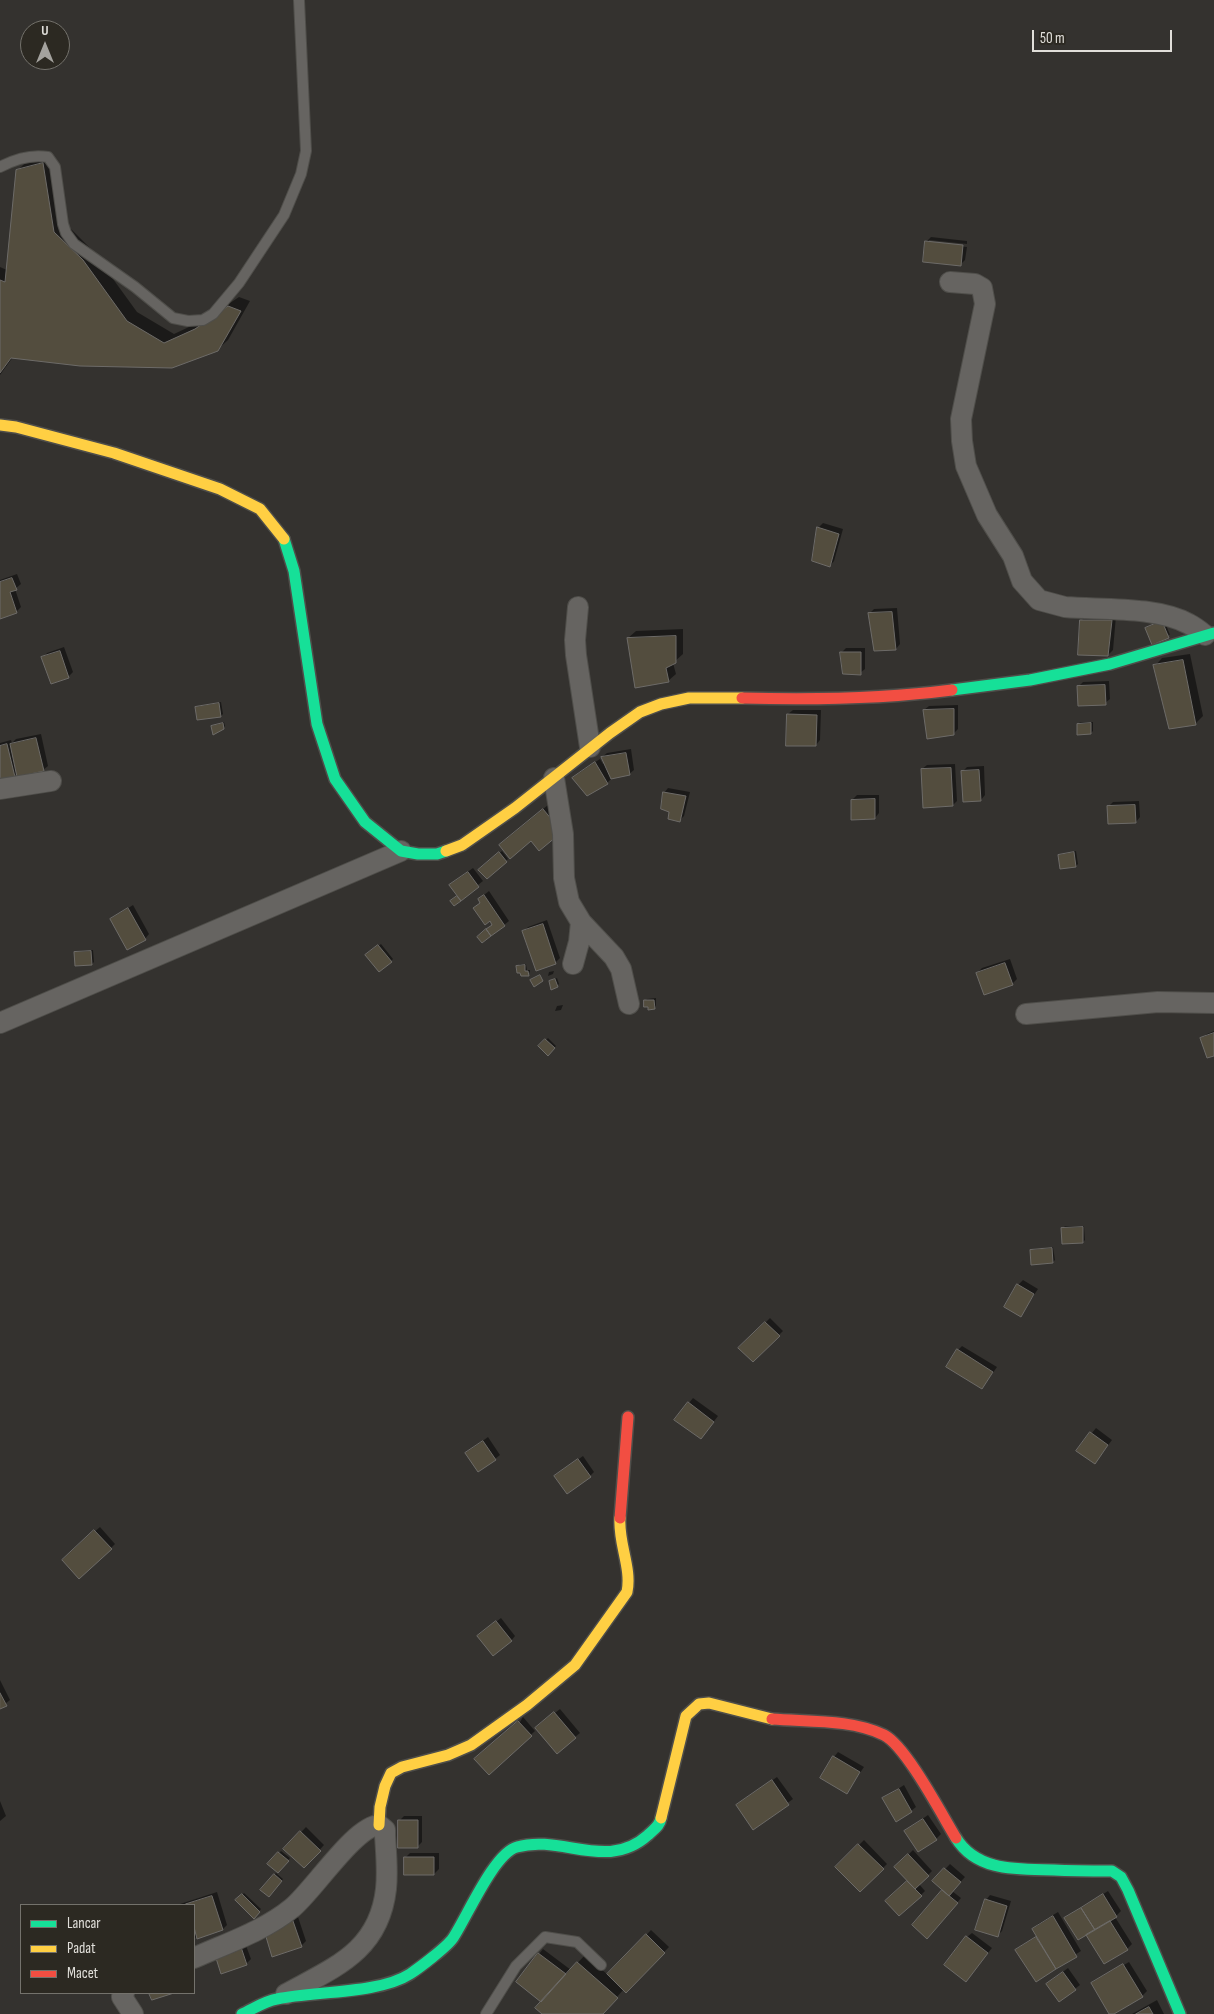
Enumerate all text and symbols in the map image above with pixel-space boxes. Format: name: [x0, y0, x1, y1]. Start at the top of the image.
north arrow: [20, 20, 70, 70]
scale bar: [1034, 20, 1174, 52]
text: U: [41, 22, 49, 39]
text: 50 m: [1040, 29, 1065, 48]
legend: [20, 1904, 195, 1994]
text: Lancar: [67, 1914, 101, 1933]
text: Padat: [67, 1939, 96, 1958]
text: Macet: [67, 1964, 98, 1983]

